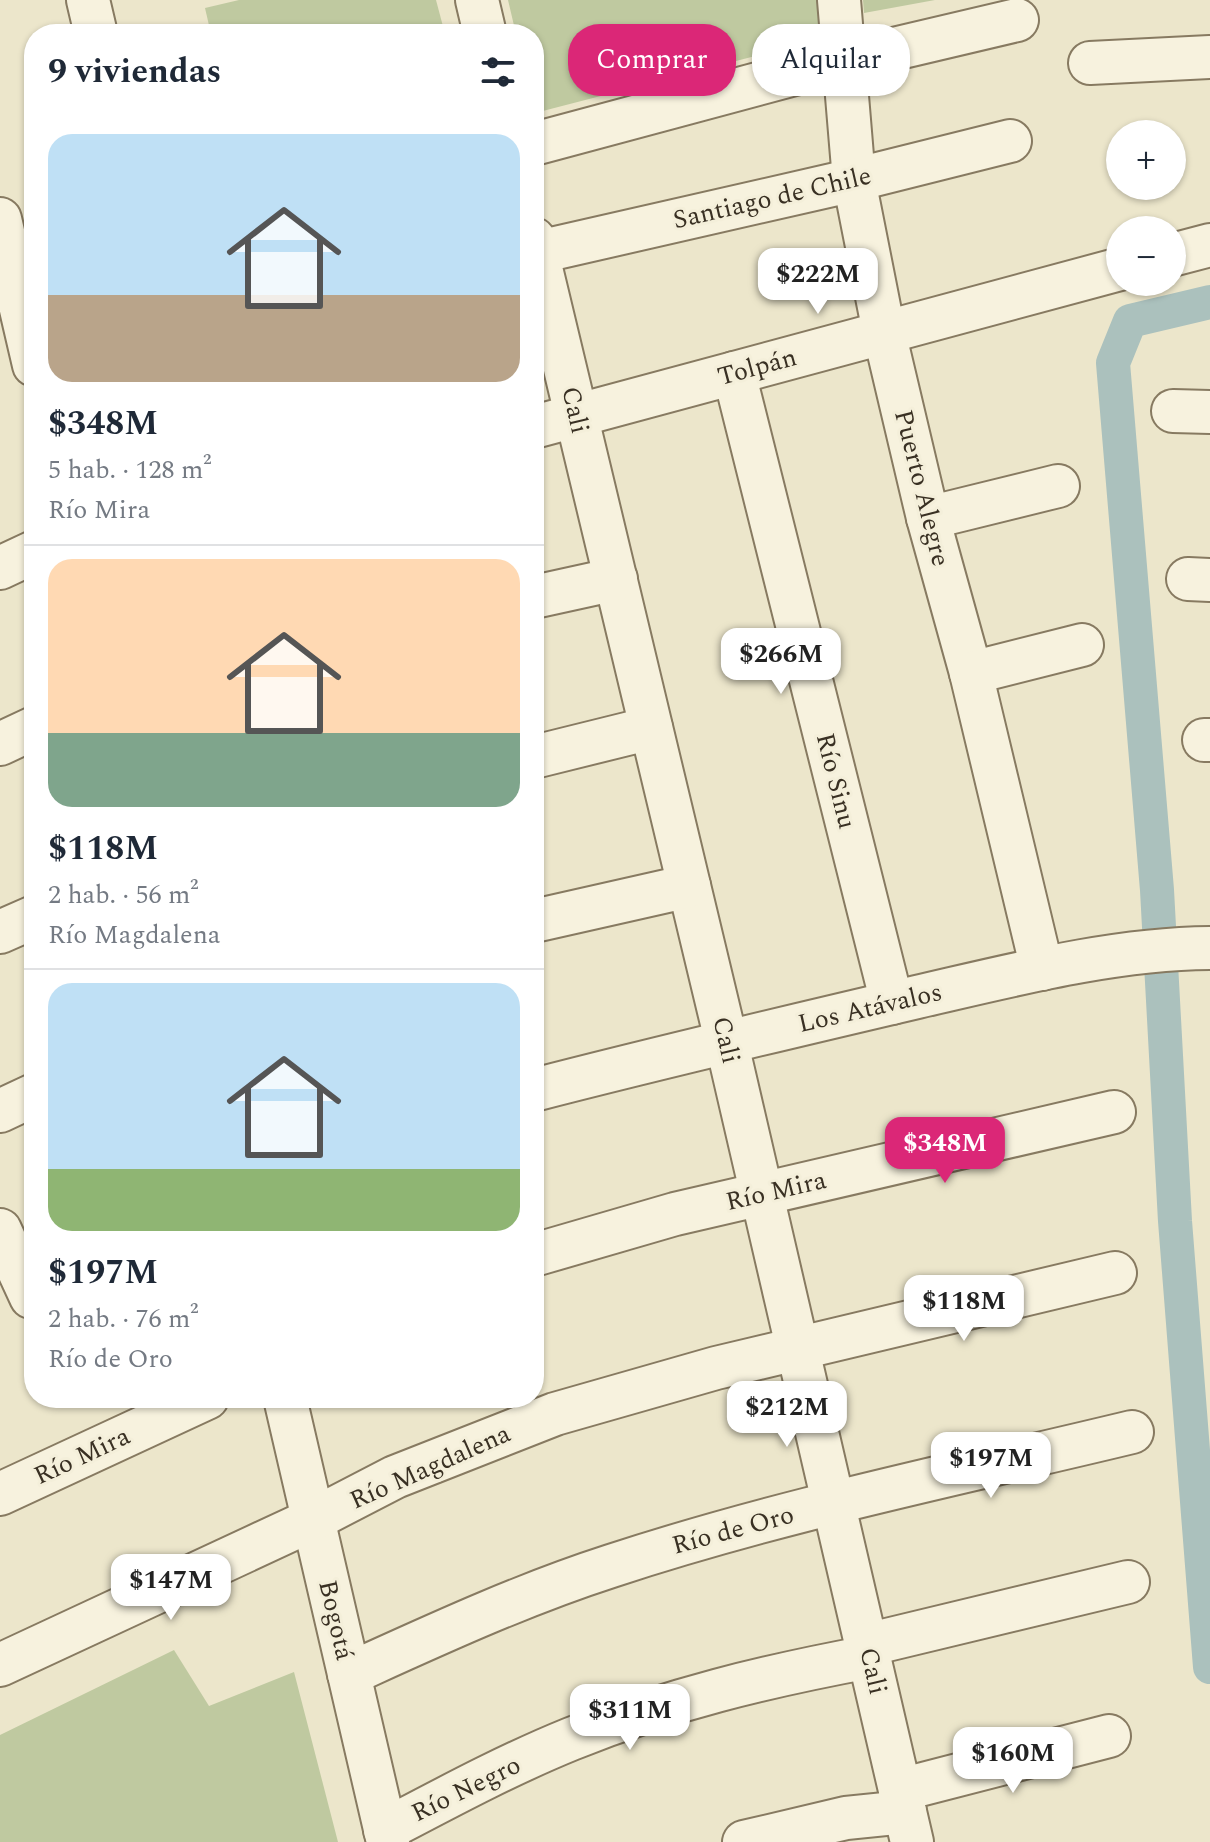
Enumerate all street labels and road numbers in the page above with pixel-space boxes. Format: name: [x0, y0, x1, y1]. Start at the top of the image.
street label: Santiago de Chile: [669, 156, 875, 240]
street label: Tolpán: [713, 337, 801, 397]
street label: Cali: [550, 382, 600, 438]
street label: Puerto Alegre: [883, 405, 961, 571]
street label: Río Sinu: [805, 729, 867, 833]
street label: Los Atávalos: [794, 972, 946, 1044]
street label: Cali: [701, 1012, 751, 1068]
street label: Río Mira: [722, 1160, 831, 1222]
street label: Río Magdalena: [343, 1414, 517, 1520]
street label: Río Mira: [27, 1416, 137, 1496]
street label: Río de Oro: [668, 1495, 798, 1565]
street label: Bogotá: [307, 1576, 365, 1664]
street label: Cali: [848, 1643, 898, 1699]
street label: Río Negro: [404, 1745, 528, 1833]

